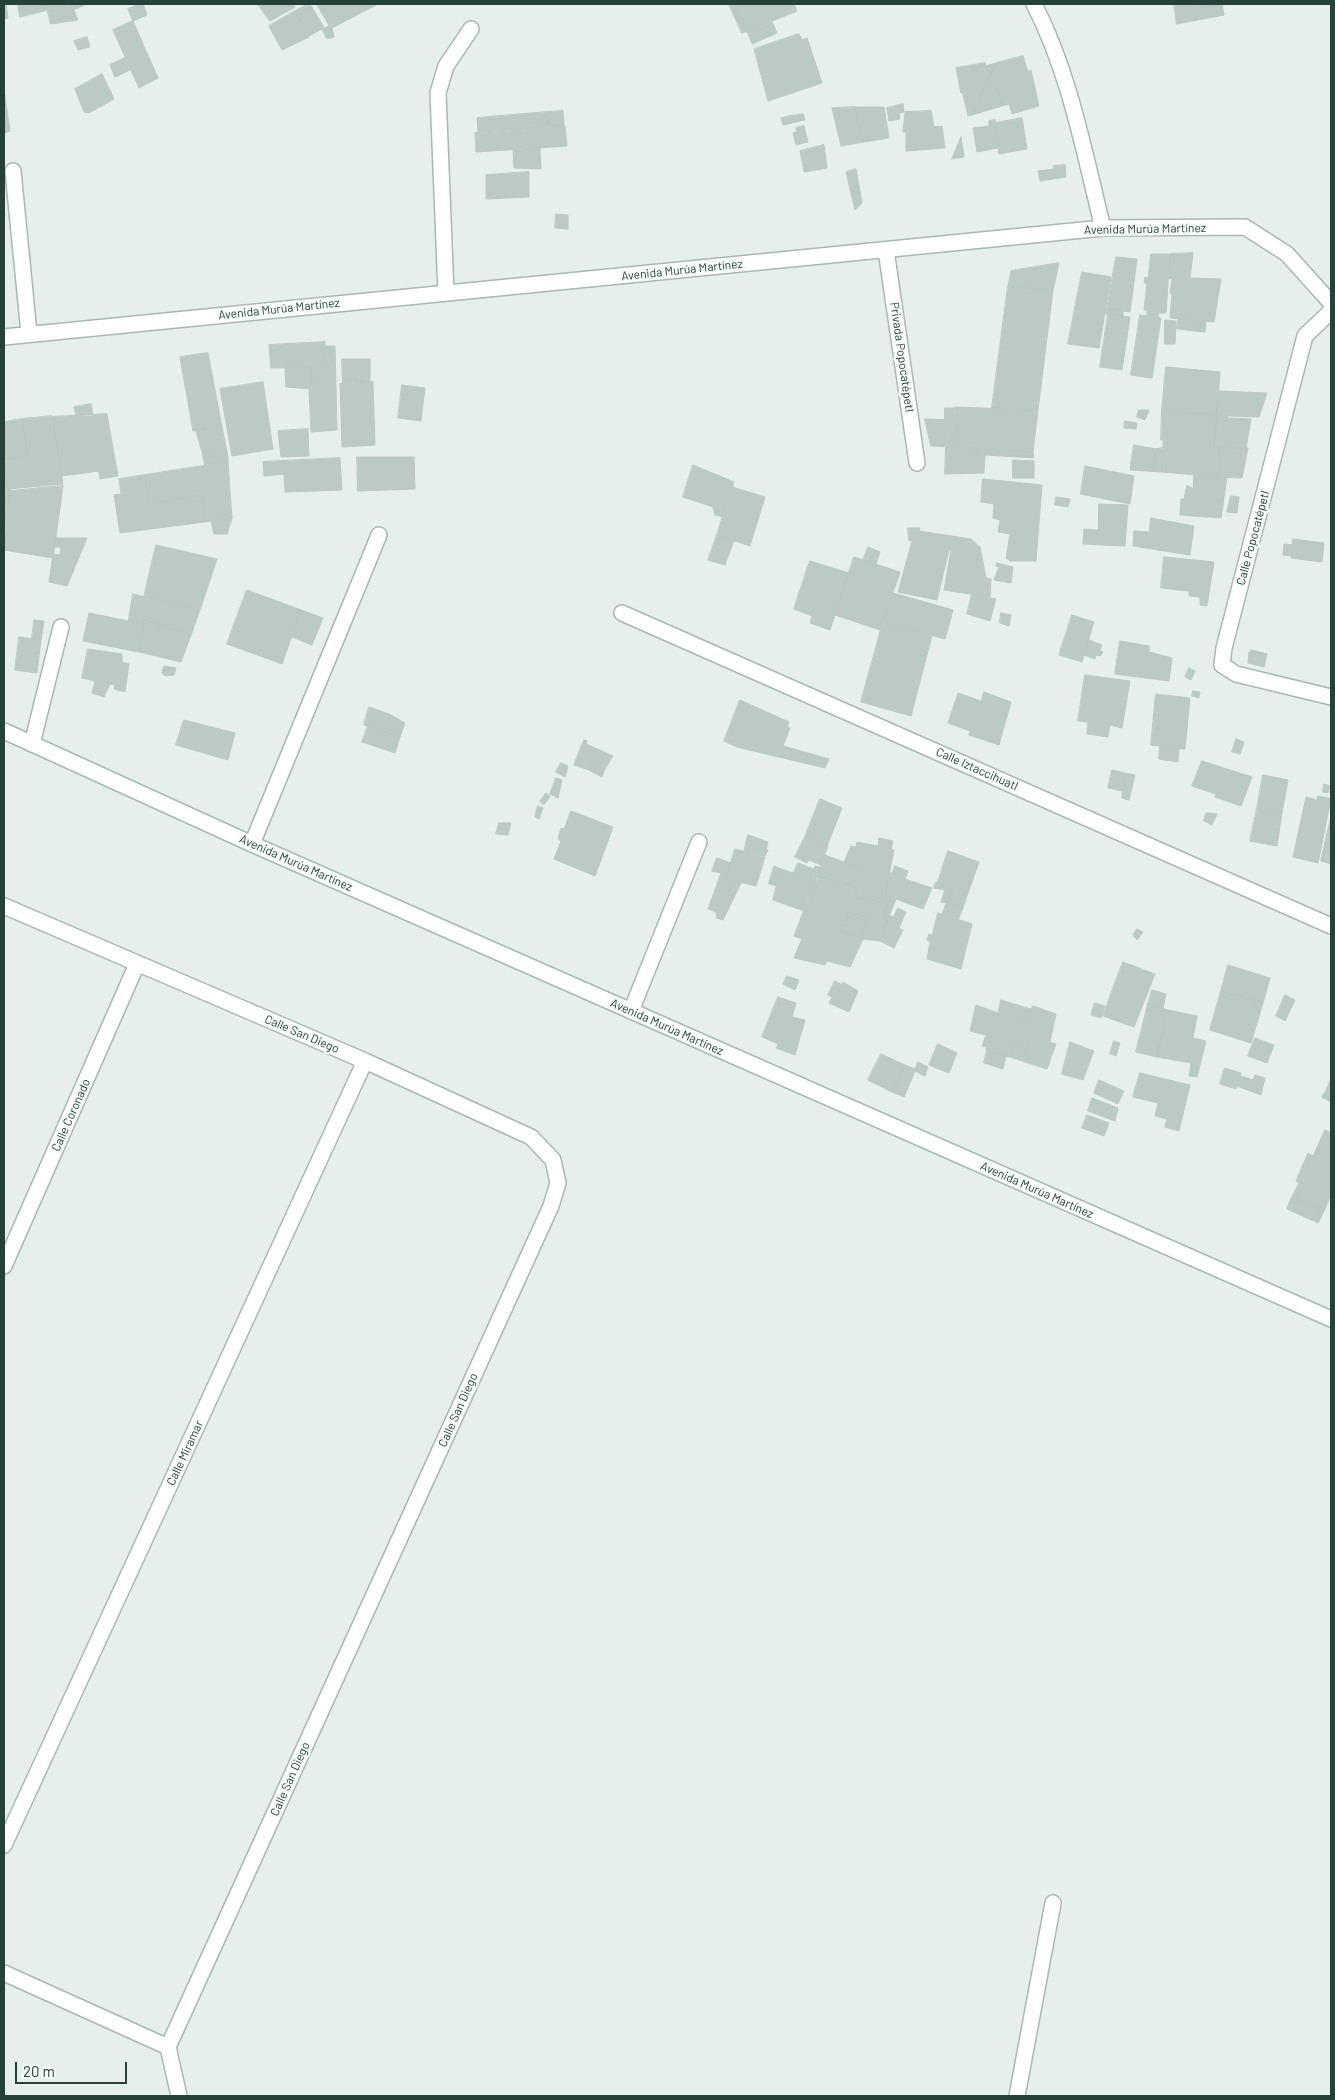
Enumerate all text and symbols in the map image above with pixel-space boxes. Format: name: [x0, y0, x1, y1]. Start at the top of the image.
street label: Avenida Murúa Martínez: [1084, 221, 1206, 237]
street label: Avenida Murúa Martínez: [621, 256, 743, 284]
street label: Avenida Murúa Martínez: [218, 295, 340, 323]
street label: Privada Popocatépetl: [887, 301, 917, 413]
street label: Calle Popocatépetl: [1233, 489, 1273, 587]
street label: Calle Iztaccihuatl: [934, 744, 1020, 794]
street label: Avenida Murúa Martínez: [237, 832, 355, 894]
street label: Avenida Murúa Martínez: [608, 996, 726, 1058]
street label: Calle San Diego: [263, 1012, 341, 1056]
street label: Calle Coronado: [49, 1076, 93, 1154]
street label: Avenida Murúa Martínez: [978, 1159, 1096, 1221]
street label: Calle San Diego: [435, 1371, 481, 1449]
street label: Calle Miramar: [164, 1418, 206, 1488]
street label: Calle San Diego: [267, 1740, 313, 1818]
scale bar: [18, 2052, 130, 2084]
text: 20 m: [23, 2062, 55, 2080]

